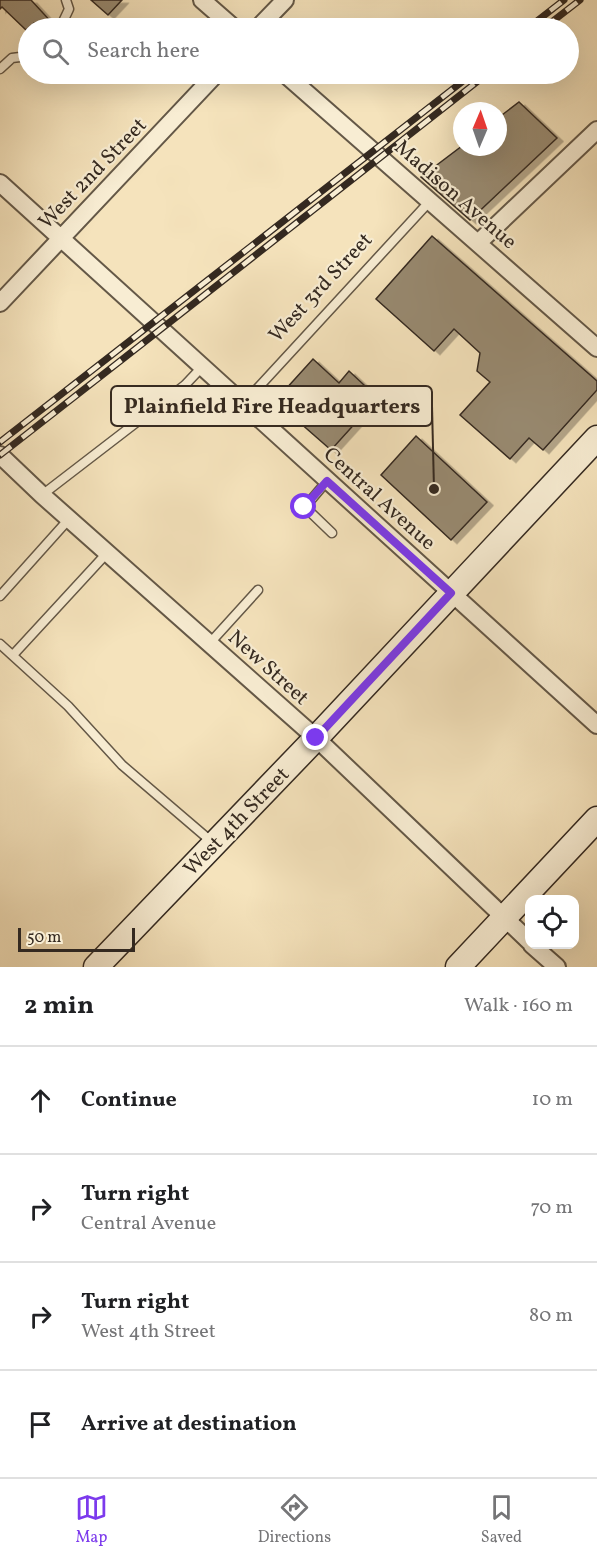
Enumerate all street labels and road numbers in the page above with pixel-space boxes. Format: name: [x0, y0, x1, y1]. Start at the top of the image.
street label: West 2nd Street: [32, 112, 154, 236]
street label: Madison Avenue: [387, 134, 523, 257]
street label: West 3rd Street: [263, 227, 380, 349]
street label: Central Avenue: [317, 441, 441, 557]
street label: New Street: [221, 624, 315, 712]
street label: West 4th Street: [177, 761, 297, 883]

